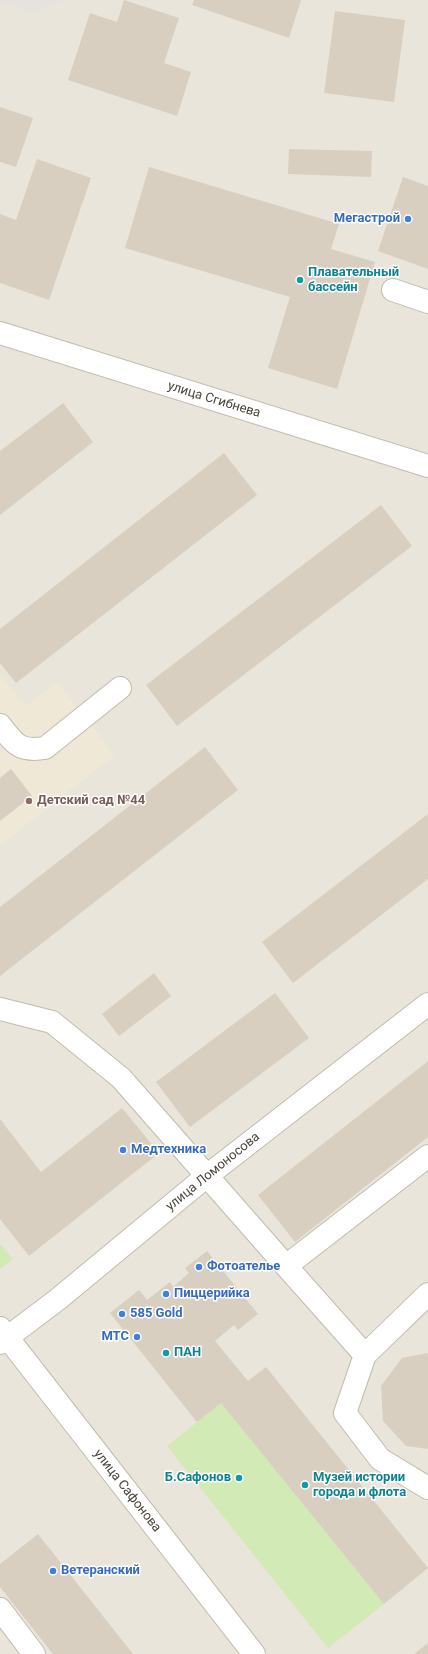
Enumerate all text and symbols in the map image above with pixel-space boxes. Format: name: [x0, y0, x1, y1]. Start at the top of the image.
place label: Мегастрой: [334, 211, 400, 227]
marker: Мегастрой: [403, 214, 413, 224]
place label: Плавательный бассейн: [308, 265, 399, 296]
marker: Плавательный бассейн: [295, 275, 305, 285]
street label: улица Сгибнева: [166, 378, 262, 422]
place label: Детский сад №44: [37, 793, 145, 809]
marker: Детский сад №44: [24, 796, 34, 806]
street label: улица Ломоносова: [163, 1129, 263, 1215]
place label: Медтехника: [131, 1142, 206, 1158]
marker: Медтехника: [118, 1145, 128, 1155]
place label: Фотоателье: [207, 1259, 280, 1275]
marker: Фотоателье: [194, 1262, 204, 1272]
place label: Пиццерийка: [174, 1286, 250, 1302]
marker: Пиццерийка: [161, 1289, 171, 1299]
place label: 585 Gold: [130, 1306, 183, 1322]
marker: 585 Gold: [117, 1309, 127, 1319]
place label: МТС: [101, 1329, 129, 1345]
marker: МТС: [132, 1332, 142, 1342]
place label: ПАН: [174, 1345, 201, 1361]
marker: ПАН: [161, 1348, 171, 1358]
street label: улица Сафонова: [90, 1447, 164, 1535]
place label: Б.Сафонов: [165, 1470, 231, 1486]
place label: Музей истории города и флота: [313, 1470, 406, 1501]
marker: Б.Сафонов: [234, 1473, 244, 1483]
marker: Музей истории города и флота: [300, 1480, 310, 1490]
place label: Ветеранский: [61, 1563, 140, 1579]
marker: Ветеранский: [48, 1566, 58, 1576]

